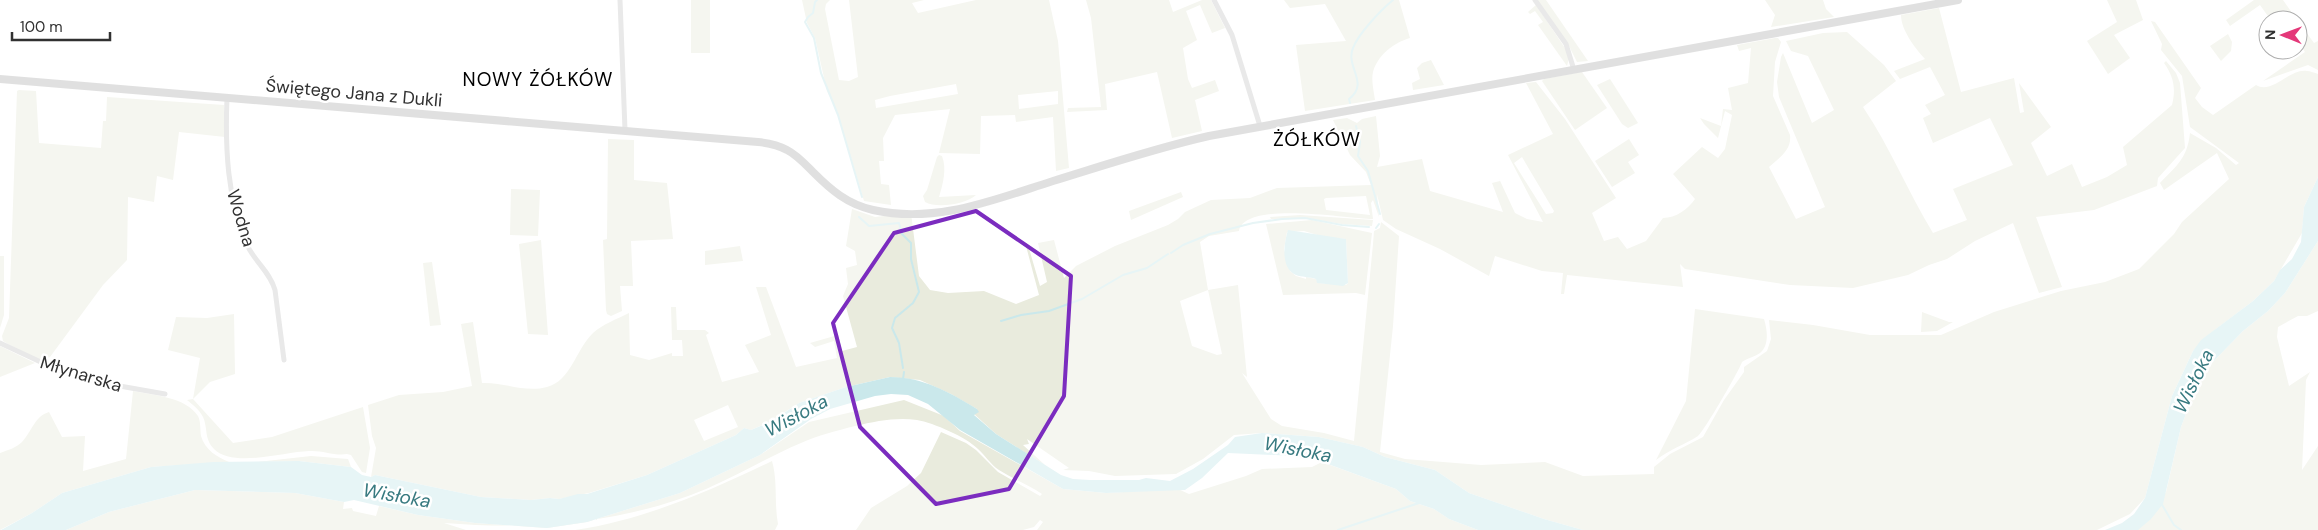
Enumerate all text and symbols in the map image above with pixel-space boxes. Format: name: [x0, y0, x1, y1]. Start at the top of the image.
scale bar: [12, 10, 110, 42]
north arrow: [2258, 10, 2308, 60]
text: 100 m: [20, 17, 63, 37]
text: N: [2261, 30, 2279, 40]
district label: NOWY ŻÓŁKÓW: [463, 67, 613, 92]
street label: Świętego Jana z Dukli: [265, 73, 443, 113]
district label: ŻÓŁKÓW: [1273, 126, 1361, 152]
street label: Wodna: [221, 186, 261, 250]
water label: Wisłoka: [2167, 345, 2220, 417]
street label: Młynarska: [37, 350, 125, 398]
water label: Wisłoka: [760, 388, 832, 443]
water label: Wisłoka: [1262, 431, 1334, 468]
water label: Wisłoka: [361, 477, 433, 514]

